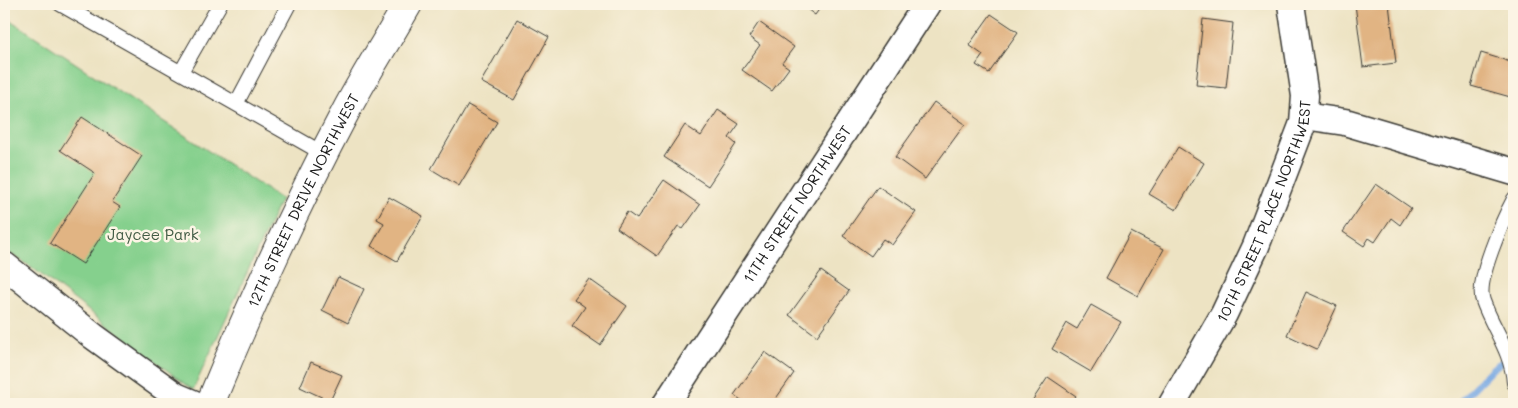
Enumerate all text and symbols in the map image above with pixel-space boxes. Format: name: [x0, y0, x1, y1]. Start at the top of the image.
street label: 12TH STREET DRIVE NORTHWEST: [242, 90, 364, 310]
street label: 10TH STREET PLACE NORTHWEST: [1211, 99, 1315, 326]
street label: 11TH STREET NORTHWEST: [738, 121, 855, 287]
park label: Jaycee Park: [107, 224, 199, 244]

